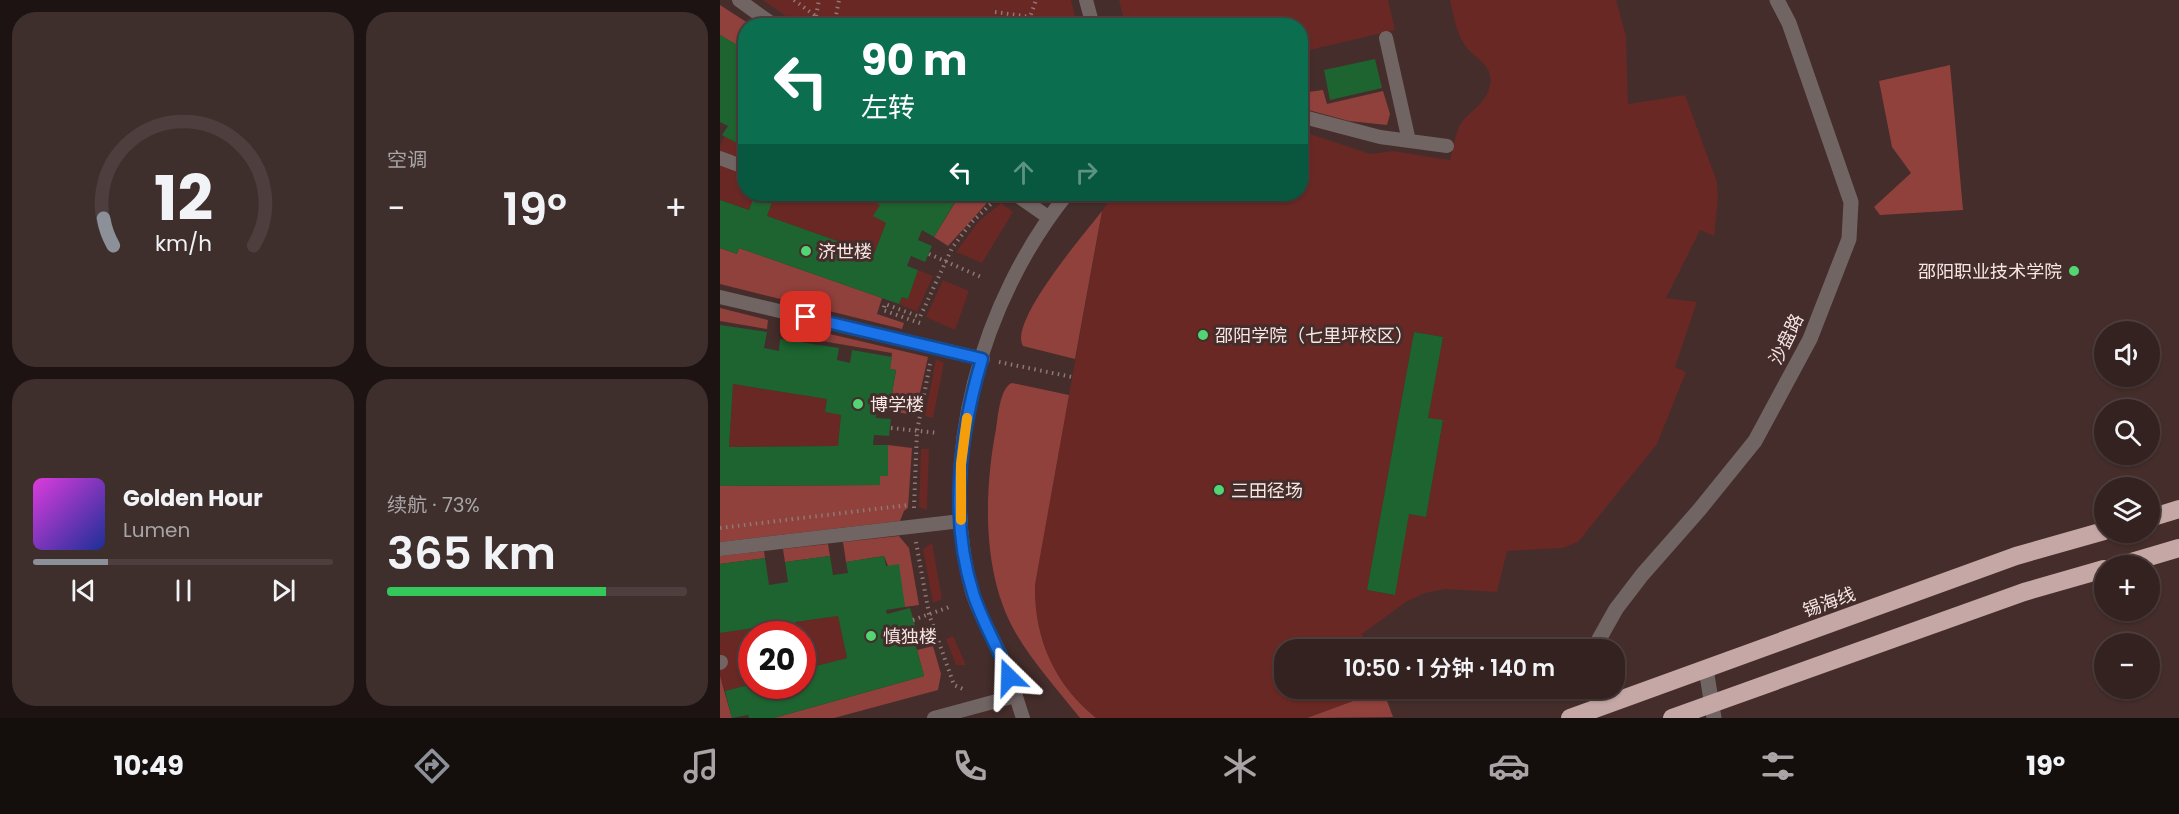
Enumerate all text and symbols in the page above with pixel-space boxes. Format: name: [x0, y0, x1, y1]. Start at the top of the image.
text: 90 m: [861, 31, 968, 90]
icon: left: [762, 42, 840, 120]
text: 左转: [861, 89, 915, 126]
text: 空调: [387, 146, 427, 174]
text: 12: [153, 154, 213, 242]
icon: left: [944, 156, 977, 189]
icon: ahead: [1007, 156, 1040, 189]
icon: right: [1070, 156, 1103, 189]
text: 19°: [503, 178, 567, 241]
text: −: [387, 185, 405, 232]
text: +: [664, 185, 687, 232]
text: km/h: [154, 229, 212, 260]
place label: 济世楼: [818, 239, 872, 264]
marker: 济世楼: [799, 244, 813, 258]
place label: 邵阳职业技术学院: [1918, 259, 2062, 284]
marker: 邵阳职业技术学院: [2067, 264, 2081, 278]
pin: [780, 291, 831, 342]
icon: arrive: [789, 300, 822, 333]
street label: 沙盘路: [1763, 309, 1809, 369]
map controls: [2094, 321, 2160, 699]
button: sound: [2094, 321, 2160, 387]
place label: 邵阳学院（七里坪校区）: [1215, 323, 1413, 348]
marker: 邵阳学院（七里坪校区）: [1196, 328, 1210, 342]
place label: 博学楼: [870, 392, 924, 417]
marker: 博学楼: [851, 397, 865, 411]
button: search: [2094, 399, 2160, 465]
button: layers: [2094, 477, 2160, 543]
place label: 三田径场: [1231, 478, 1303, 503]
text: Golden Hour: [123, 483, 263, 514]
marker: 三田径场: [1212, 483, 1226, 497]
text: 续航 · 73%: [387, 491, 480, 519]
text: Lumen: [123, 516, 190, 544]
text: 365 km: [387, 522, 556, 585]
button: +: [2094, 555, 2160, 621]
icon: previous: [67, 574, 100, 607]
icon: pause: [167, 574, 200, 607]
icon: next: [267, 574, 300, 607]
street label: 锡海线: [1799, 581, 1859, 623]
speed limit sign: 20: [738, 621, 816, 699]
place label: 慎独楼: [883, 624, 937, 649]
marker: 慎独楼: [864, 629, 878, 643]
button: −: [2094, 633, 2160, 699]
position arrow: [977, 645, 1041, 709]
text: 10:50 · 1 分钟 · 140 m: [1344, 653, 1555, 684]
icon: directions: [411, 745, 453, 787]
icon: music: [680, 745, 722, 787]
icon: phone: [949, 745, 991, 787]
icon: climate: [1219, 745, 1261, 787]
icon: car: [1488, 745, 1530, 787]
icon: filters: [1757, 745, 1799, 787]
text: 10:49: [114, 747, 184, 784]
text: 19°: [2026, 747, 2065, 784]

